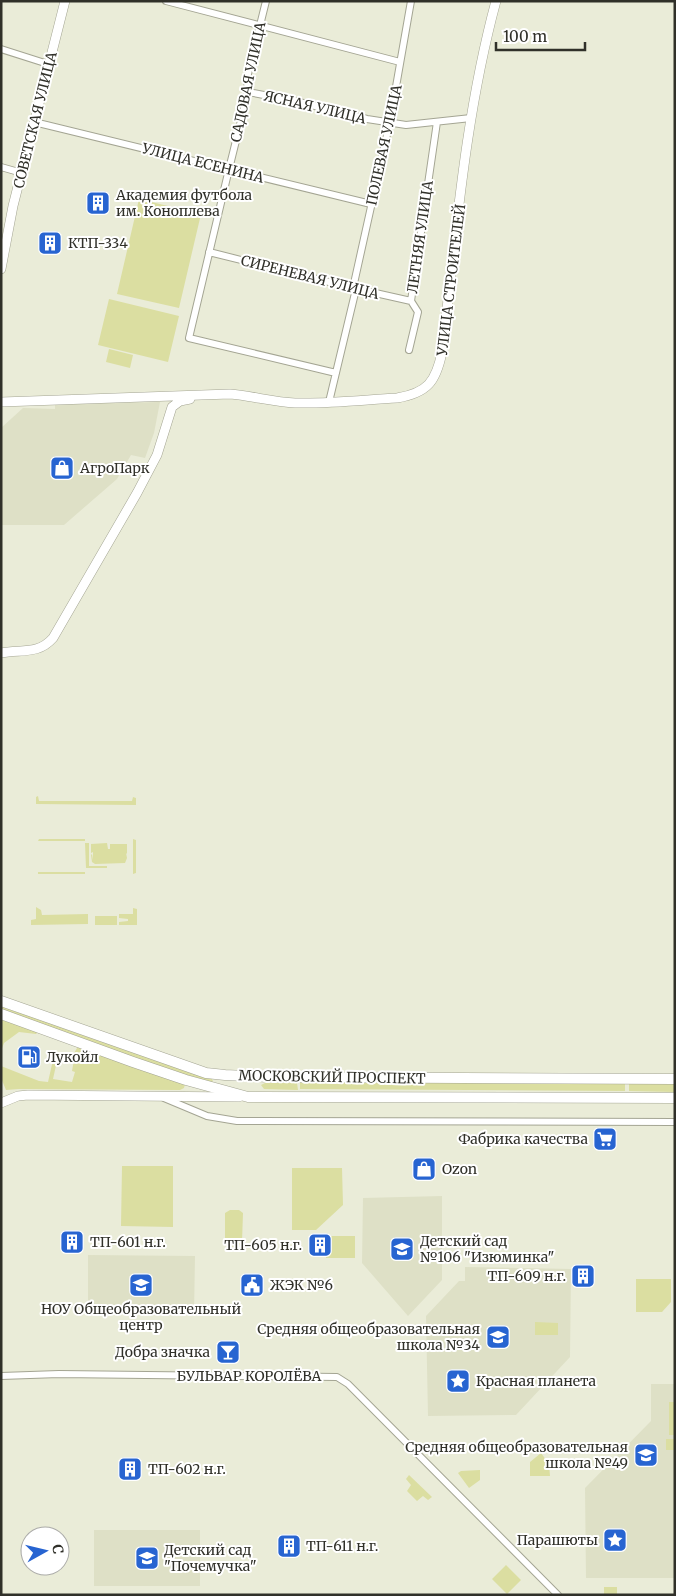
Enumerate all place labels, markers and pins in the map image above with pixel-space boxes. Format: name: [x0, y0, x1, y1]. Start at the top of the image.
place label: Академия футбола им. Коноплева: [115, 186, 253, 220]
building icon: Академия футбола им. Коноплева: [85, 190, 111, 216]
building icon: КТП-334: [37, 230, 63, 256]
place label: КТП-334: [68, 234, 128, 252]
shop icon: АгроПарк: [49, 455, 75, 481]
place label: АгроПарк: [79, 459, 150, 477]
fuel station icon: Лукойл: [16, 1044, 42, 1070]
place label: Лукойл: [46, 1048, 99, 1066]
supermarket icon: Фабрика качества: [592, 1126, 618, 1152]
place label: Фабрика качества: [458, 1130, 588, 1148]
shop icon: Ozon: [411, 1156, 437, 1182]
place label: Ozon: [442, 1160, 477, 1178]
building icon: ТП-601 н.г.: [59, 1229, 85, 1255]
building icon: ТП-605 н.г.: [307, 1232, 333, 1258]
place label: Детский сад №106 "Изюминка": [420, 1232, 555, 1266]
place label: ТП-601 н.г.: [90, 1233, 166, 1251]
place label: ТП-605 н.г.: [224, 1236, 302, 1254]
school or university icon: Детский сад №106 "Изюминка": [389, 1236, 415, 1262]
building icon: ТП-609 н.г.: [570, 1263, 596, 1289]
place label: ТП-609 н.г.: [488, 1267, 566, 1285]
school or university icon: НОУ Общеобразовательный центр: [128, 1272, 154, 1298]
public building icon: ЖЭК №6: [239, 1272, 265, 1298]
place label: ЖЭК №6: [270, 1276, 333, 1294]
place label: НОУ Общеобразовательный центр: [41, 1300, 241, 1334]
place label: Средняя общеобразовательная школа №34: [257, 1320, 480, 1354]
school or university icon: Средняя общеобразовательная школа №34: [485, 1324, 511, 1350]
bar icon: Добра значка: [215, 1339, 241, 1365]
place label: Добра значка: [115, 1343, 210, 1361]
place icon: Красная планета: [445, 1368, 471, 1394]
place label: Красная планета: [476, 1372, 596, 1390]
place label: Средняя общеобразовательная школа №49: [405, 1438, 628, 1472]
school or university icon: Средняя общеобразовательная школа №49: [633, 1442, 659, 1468]
building icon: ТП-602 н.г.: [117, 1456, 143, 1482]
place label: ТП-602 н.г.: [148, 1460, 226, 1478]
place icon: Парашюты: [602, 1527, 628, 1553]
place label: Парашюты: [517, 1531, 598, 1549]
building icon: ТП-611 н.г.: [276, 1533, 302, 1559]
place label: ТП-611 н.г.: [306, 1537, 378, 1555]
place label: Детский сад "Почемучка": [164, 1541, 257, 1575]
school or university icon: Детский сад "Почемучка": [134, 1545, 160, 1571]

